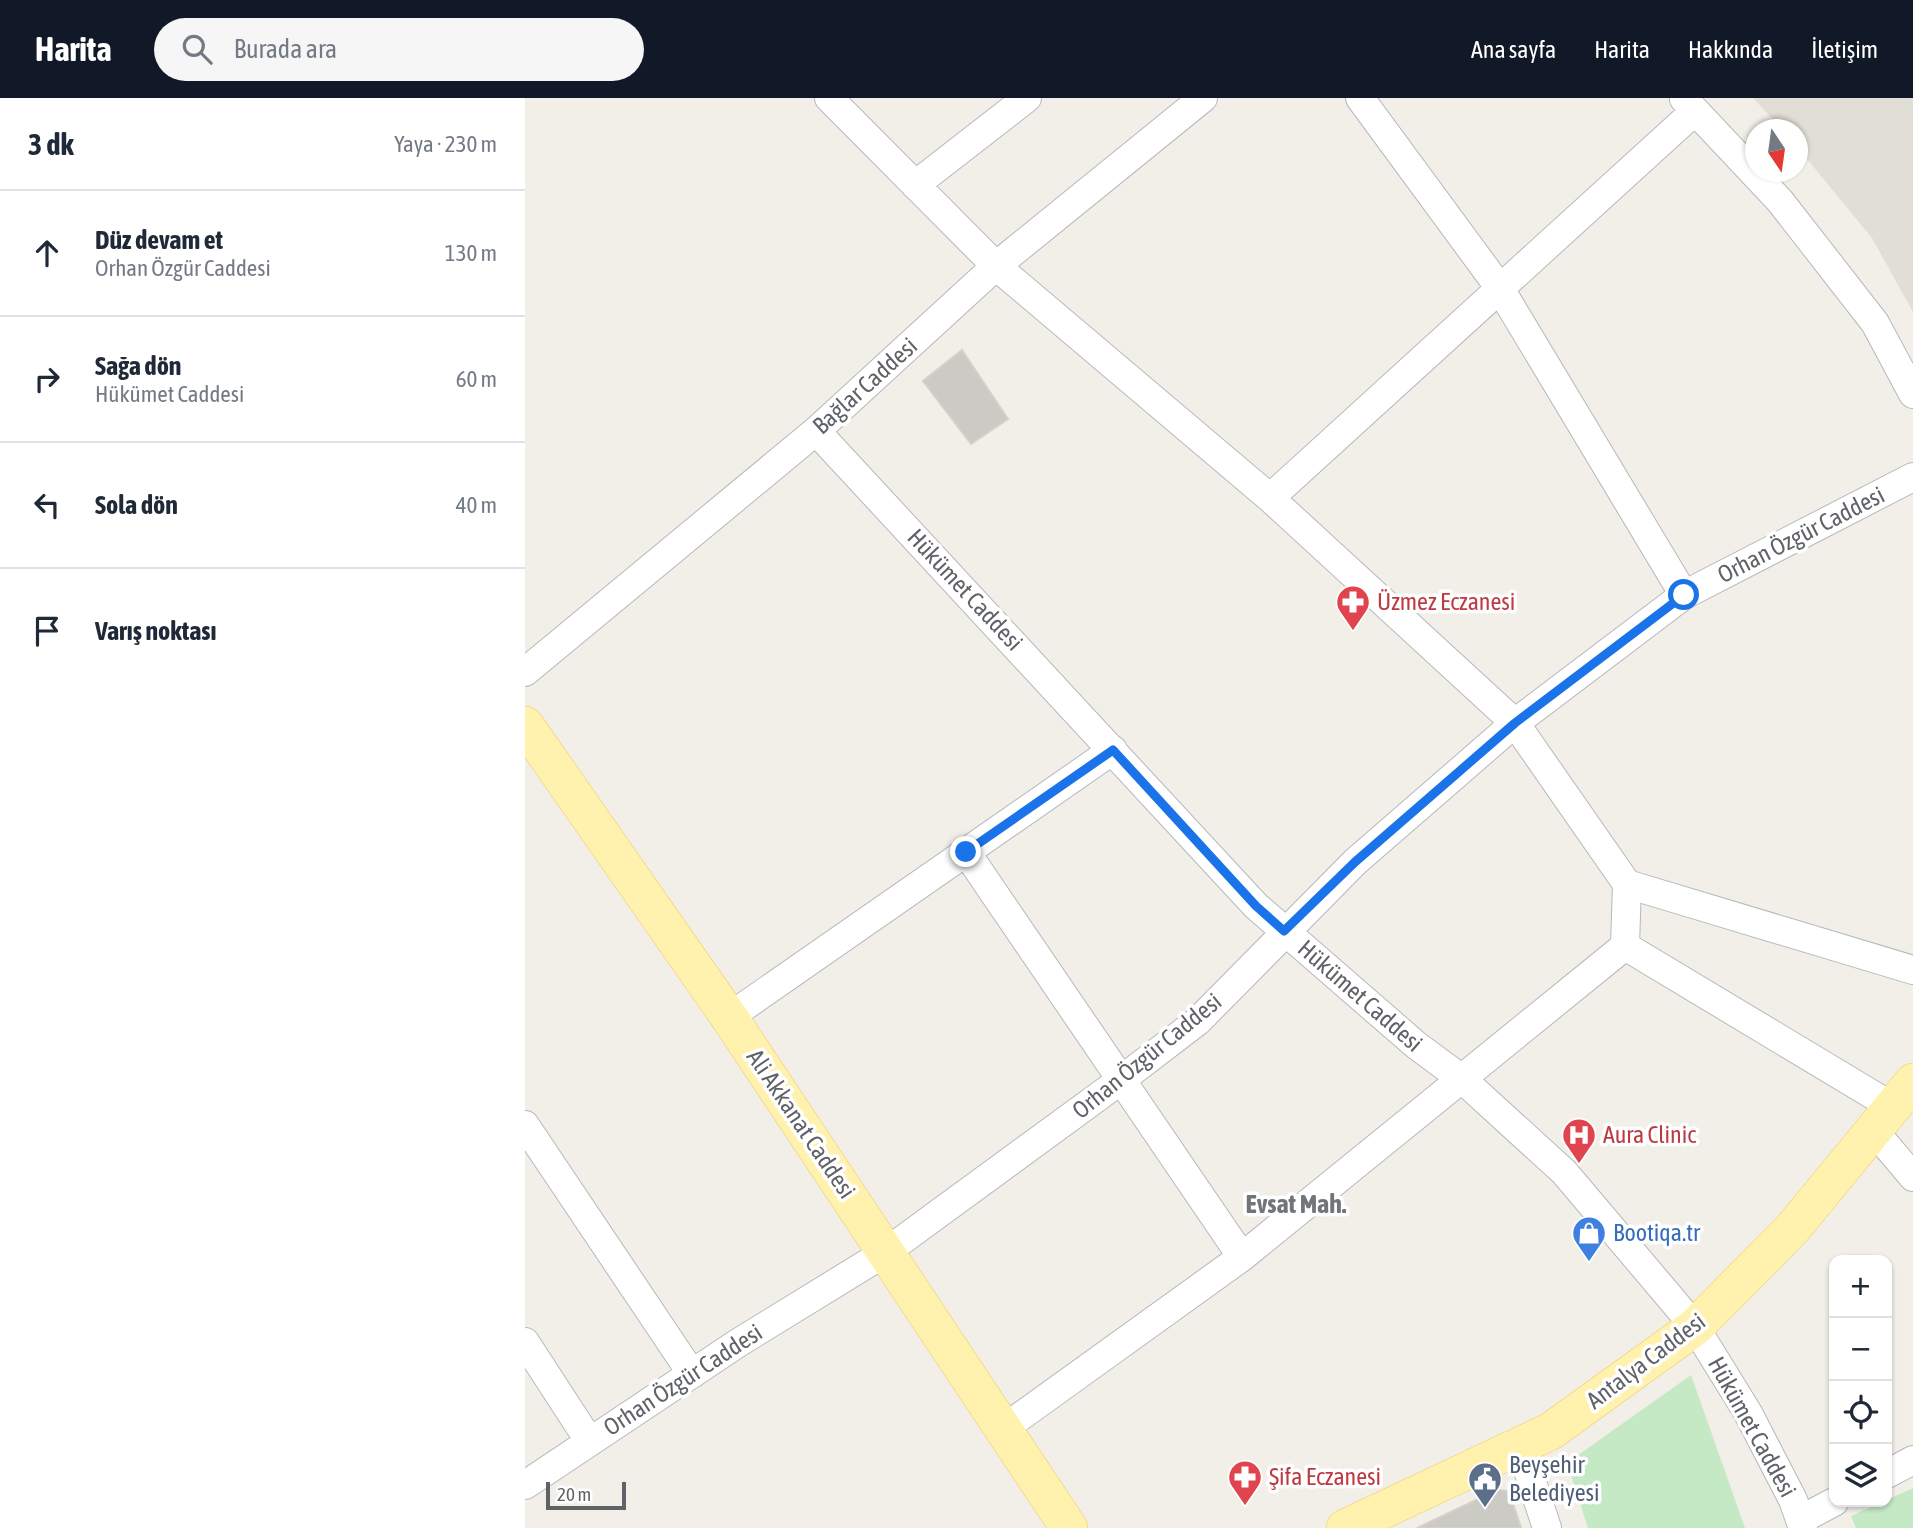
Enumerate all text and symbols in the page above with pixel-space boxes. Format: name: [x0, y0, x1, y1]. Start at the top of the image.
search box: [154, 18, 644, 81]
text: Harita: [35, 30, 112, 68]
icon: search: [178, 30, 216, 68]
text: Burada ara: [234, 34, 337, 64]
text: Ana sayfa: [1471, 36, 1556, 63]
text: Harita: [1594, 36, 1650, 63]
text: Hakkında: [1688, 36, 1773, 63]
text: İletişim: [1811, 36, 1878, 63]
north arrow: [1745, 119, 1808, 182]
text: 3 dk: [28, 127, 74, 161]
text: Yaya · 230 m: [394, 131, 497, 157]
text: Düz devam et: [95, 225, 223, 255]
icon: ahead: [28, 234, 66, 272]
text: 130 m: [445, 240, 497, 266]
text: Orhan Özgür Caddesi: [95, 255, 271, 281]
street label: Bağlar Caddesi: [807, 332, 922, 439]
text: Sağa dön: [95, 351, 181, 381]
icon: right: [28, 360, 66, 398]
text: 60 m: [456, 366, 497, 392]
text: Hükümet Caddesi: [95, 381, 244, 407]
street label: Orhan Özgür Caddesi: [1713, 481, 1889, 588]
icon: left: [28, 486, 66, 524]
text: Sola dön: [95, 490, 178, 520]
text: 40 m: [456, 492, 497, 518]
street label: Hükümet Caddesi: [902, 524, 1028, 656]
route start: [1668, 579, 1699, 610]
pharmacy icon: Üzmez Eczanesi: [1334, 583, 1372, 632]
place label: Üzmez Eczanesi: [1377, 588, 1515, 615]
icon: arrive: [28, 612, 66, 650]
text: Varış noktası: [95, 616, 216, 646]
route end: [950, 836, 981, 867]
street label: Hükümet Caddesi: [1293, 934, 1428, 1057]
street label: Orhan Özgür Caddesi: [1067, 987, 1226, 1124]
street label: Ali Akkanat Caddesi: [742, 1044, 861, 1203]
hospital icon: Aura Clinic: [1560, 1116, 1598, 1165]
place label: Aura Clinic: [1603, 1121, 1696, 1148]
district label: Evsat Mah.: [1246, 1189, 1347, 1219]
shop icon: Bootiqa.tr: [1570, 1214, 1608, 1263]
place label: Bootiqa.tr: [1613, 1219, 1701, 1246]
map controls: [1829, 1255, 1892, 1507]
button: +: [1829, 1255, 1892, 1318]
street label: Antalya Caddesi: [1581, 1307, 1710, 1414]
street label: Orhan Özgür Caddesi: [598, 1318, 767, 1441]
button: −: [1829, 1318, 1892, 1381]
street label: Hükümet Caddesi: [1703, 1352, 1802, 1501]
button: locate: [1829, 1381, 1892, 1444]
button: layers: [1829, 1444, 1892, 1507]
place label: Beyşehir Belediyesi: [1509, 1451, 1600, 1506]
pharmacy icon: Şifa Eczanesi: [1226, 1458, 1264, 1507]
public building icon: Beyşehir Belediyesi: [1466, 1460, 1504, 1509]
place label: Şifa Eczanesi: [1269, 1463, 1381, 1490]
scale bar: [546, 1479, 627, 1511]
text: 20 m: [557, 1483, 591, 1505]

